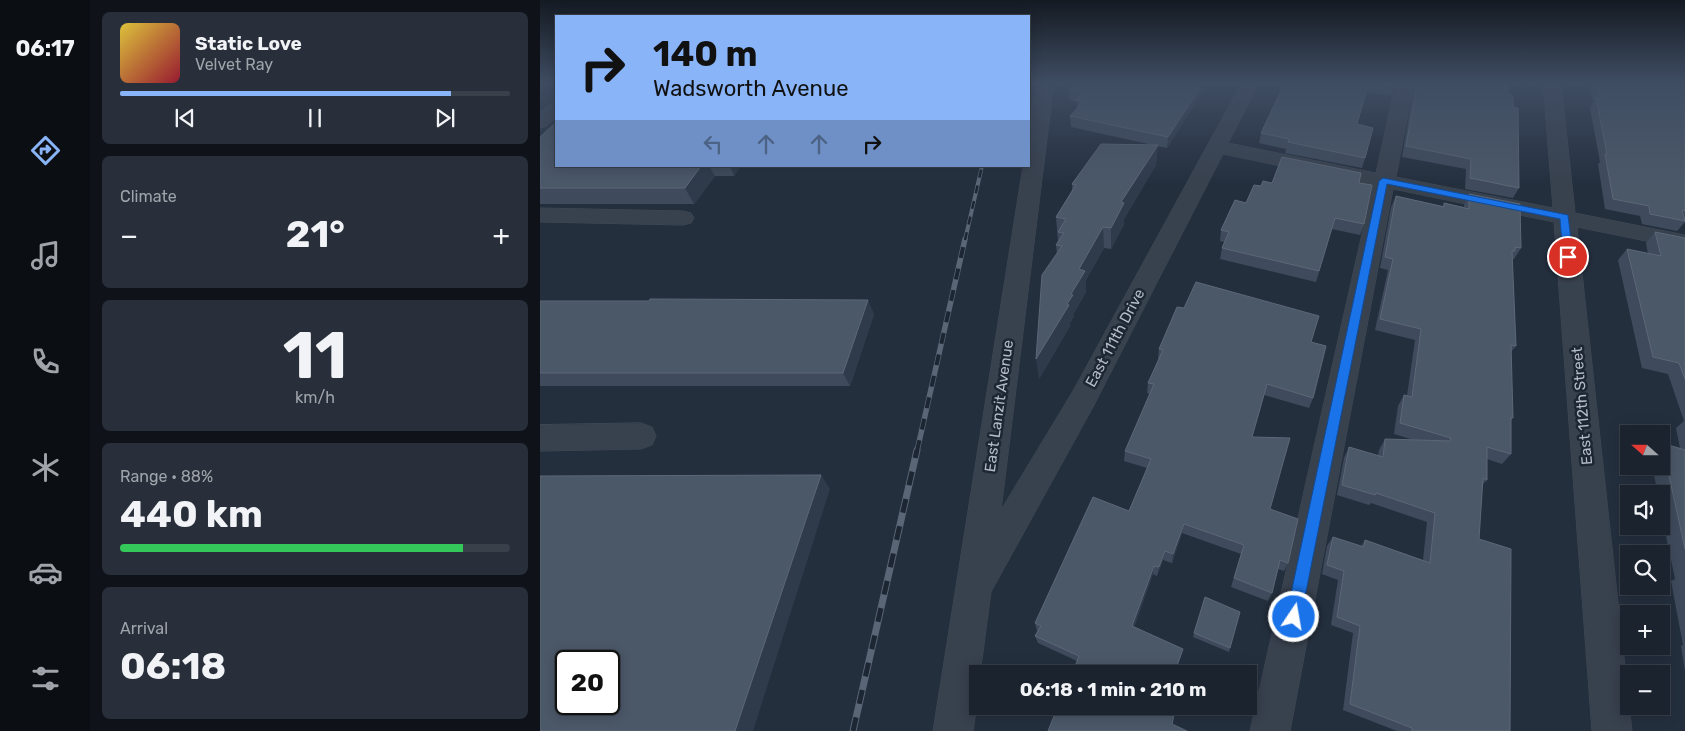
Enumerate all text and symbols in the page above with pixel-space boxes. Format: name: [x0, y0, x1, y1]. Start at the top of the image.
text: Static Love: [195, 32, 302, 55]
text: 140 m: [653, 33, 758, 75]
text: 06:17: [15, 35, 75, 62]
icon: right: [570, 35, 635, 100]
text: Velvet Ray: [195, 55, 273, 74]
text: Wadsworth Avenue: [653, 75, 848, 102]
icon: previous: [171, 104, 199, 132]
icon: pause: [301, 104, 329, 132]
icon: next: [431, 104, 459, 132]
icon: left: [699, 130, 727, 158]
icon: ahead: [752, 130, 780, 158]
icon: ahead: [805, 130, 833, 158]
icon: right: [858, 130, 886, 158]
icon: directions: [28, 133, 63, 168]
text: Climate: [120, 187, 177, 206]
text: 21°: [286, 211, 345, 257]
text: −: [120, 219, 138, 252]
text: +: [493, 219, 510, 252]
pin: [1547, 236, 1589, 278]
icon: music: [28, 238, 63, 273]
icon: arrive: [1554, 243, 1582, 271]
street label: East 111th Drive: [1082, 286, 1148, 390]
text: 11: [283, 317, 347, 394]
street label: East Lanzit Avenue: [981, 339, 1017, 473]
icon: phone: [28, 344, 63, 379]
street label: East 112th Street: [1568, 346, 1596, 466]
text: km/h: [295, 388, 335, 407]
north arrow: [1620, 425, 1670, 475]
map controls: [1620, 425, 1670, 715]
icon: climate: [28, 450, 63, 485]
text: Range · 88%: [120, 467, 213, 486]
button: sound: [1620, 485, 1670, 535]
text: 440 km: [120, 491, 263, 537]
button: search: [1620, 545, 1670, 595]
icon: car: [28, 555, 63, 590]
position arrow: [1267, 590, 1319, 642]
button: +: [1620, 605, 1670, 655]
text: Arrival: [120, 619, 168, 638]
text: 06:18: [120, 643, 226, 689]
speed limit sign: 20: [555, 650, 620, 715]
icon: filters: [28, 661, 63, 696]
button: −: [1620, 665, 1670, 715]
text: 06:18 · 1 min · 210 m: [1020, 678, 1206, 701]

